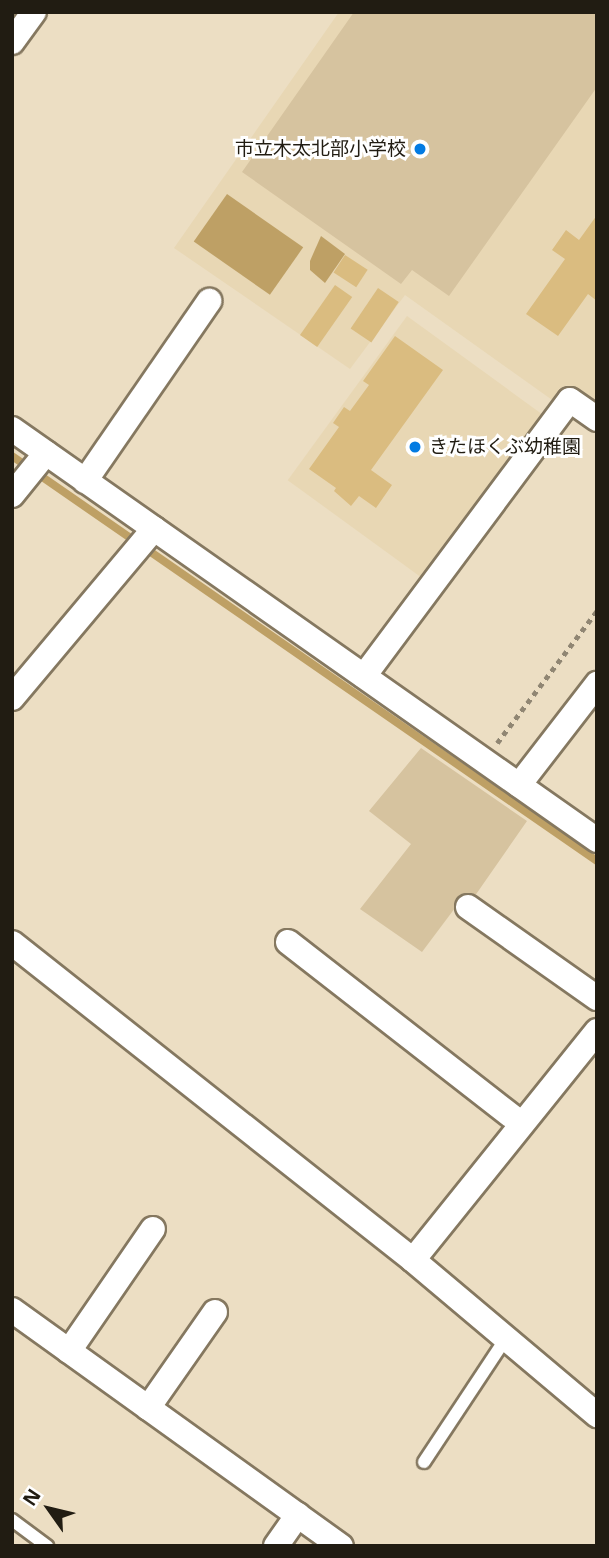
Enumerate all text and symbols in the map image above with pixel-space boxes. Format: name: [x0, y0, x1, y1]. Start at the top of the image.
place label: 市立木太北部小学校: [235, 138, 406, 160]
marker: 市立木太北部小学校: [412, 141, 428, 157]
place label: きたほくぶ幼稚園: [429, 436, 581, 458]
marker: きたほくぶ幼稚園: [407, 439, 423, 455]
north arrow: [14, 1474, 84, 1544]
text: N: [16, 1484, 47, 1511]

